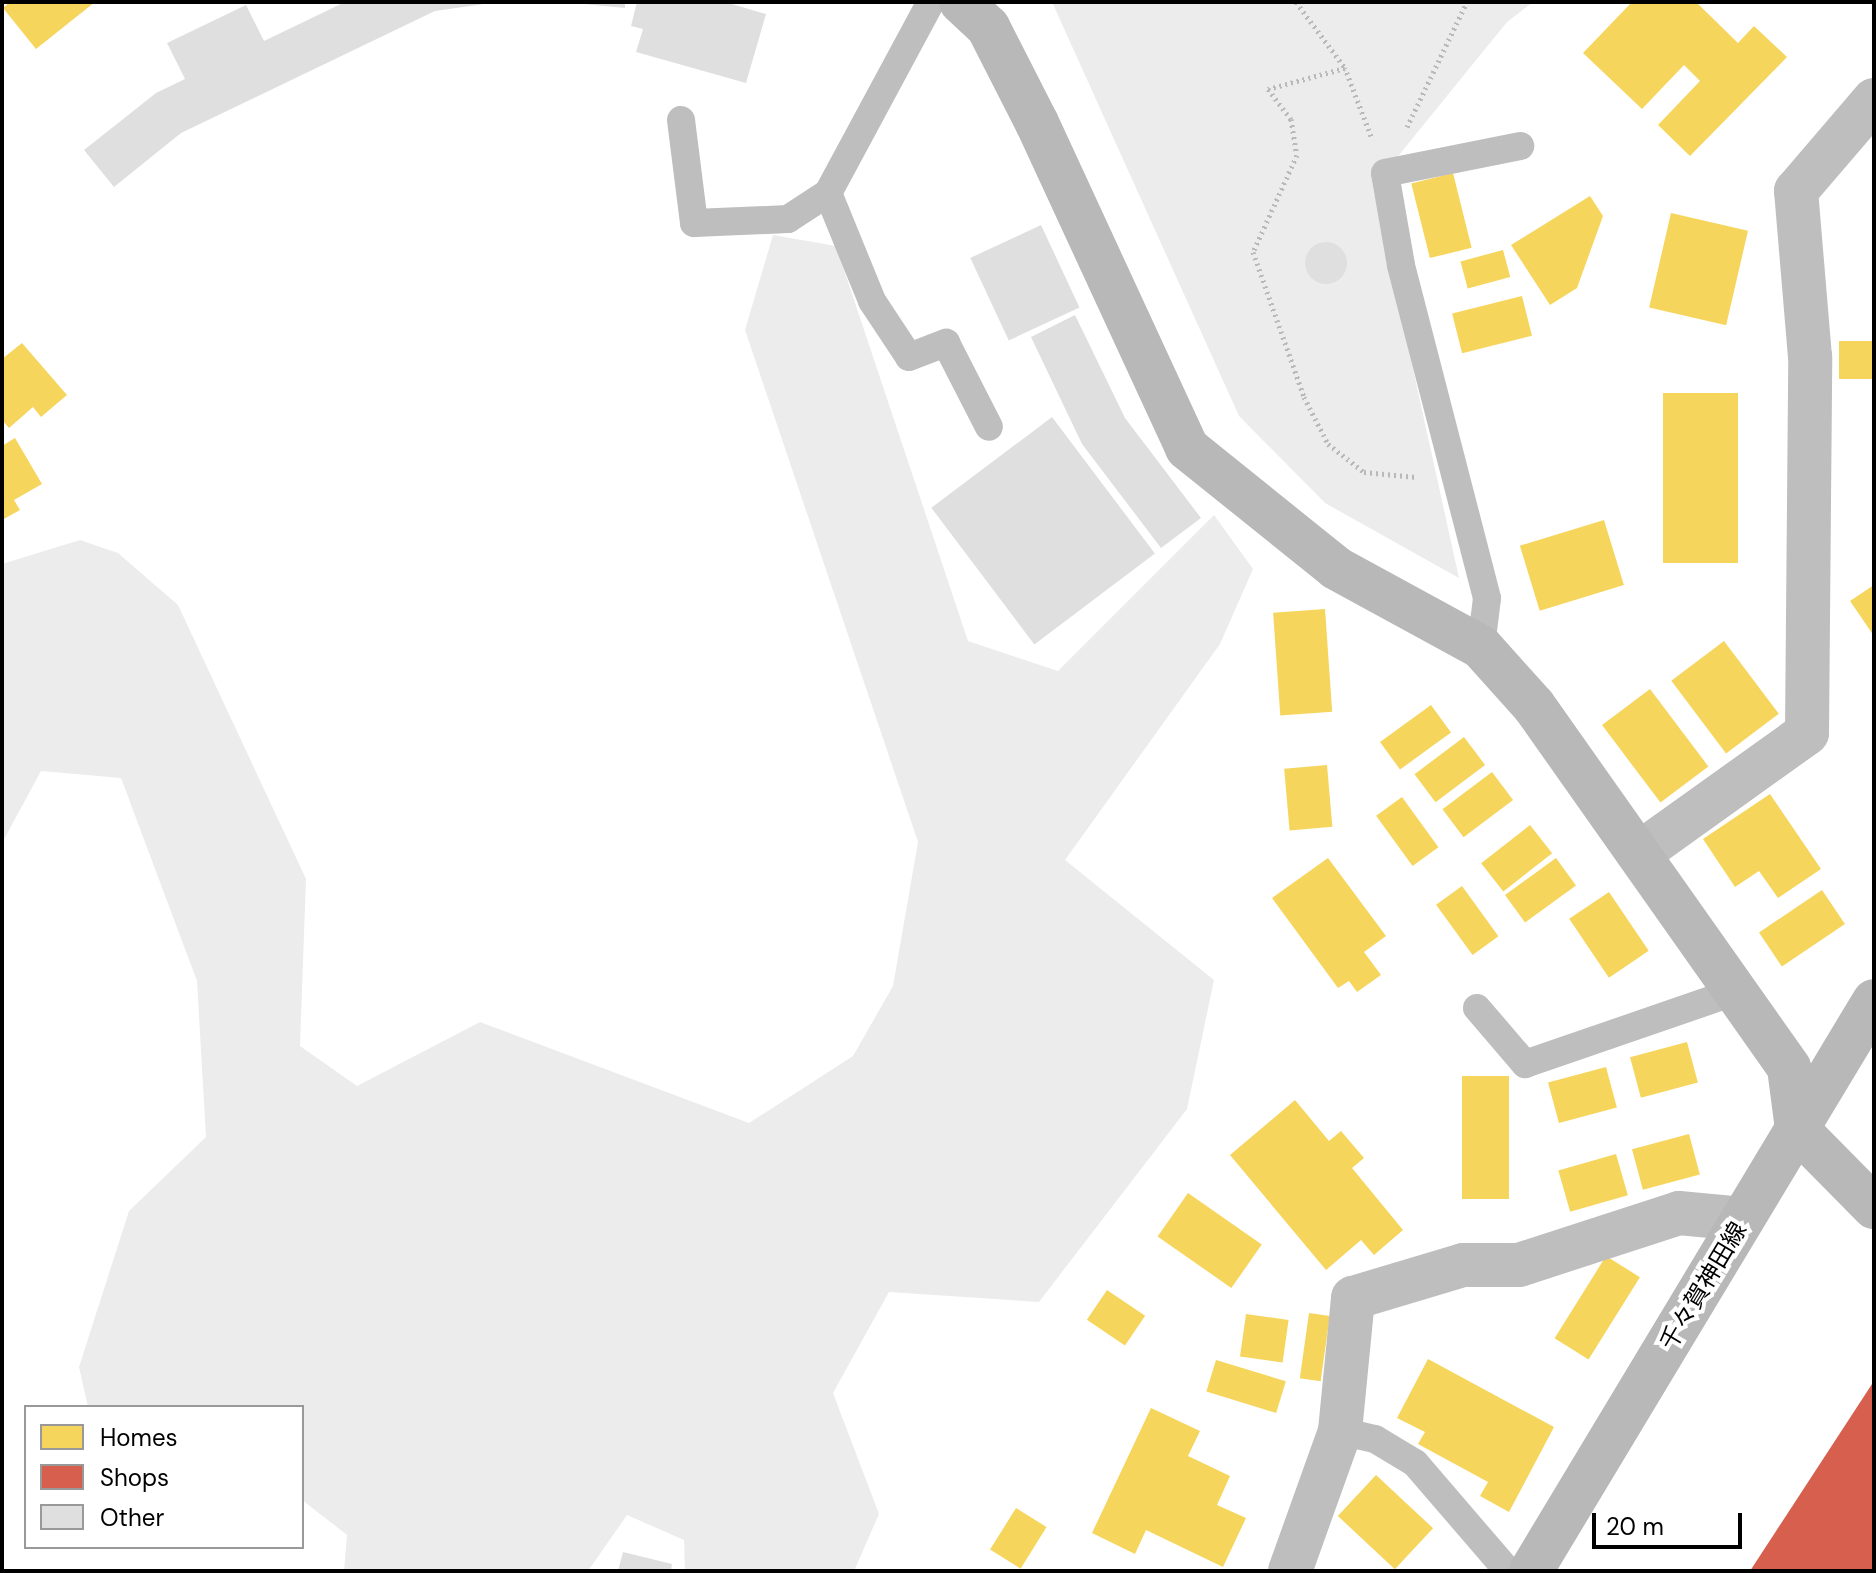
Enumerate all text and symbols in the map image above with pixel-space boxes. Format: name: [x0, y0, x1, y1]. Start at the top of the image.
street label: 千々賀神田線: [1654, 1217, 1752, 1355]
legend: [24, 1405, 304, 1549]
text: Homes: [100, 1422, 178, 1453]
text: Shops: [100, 1462, 169, 1493]
scale bar: [1596, 1497, 1746, 1547]
text: Other: [100, 1502, 164, 1533]
text: 20 m: [1606, 1511, 1664, 1542]

